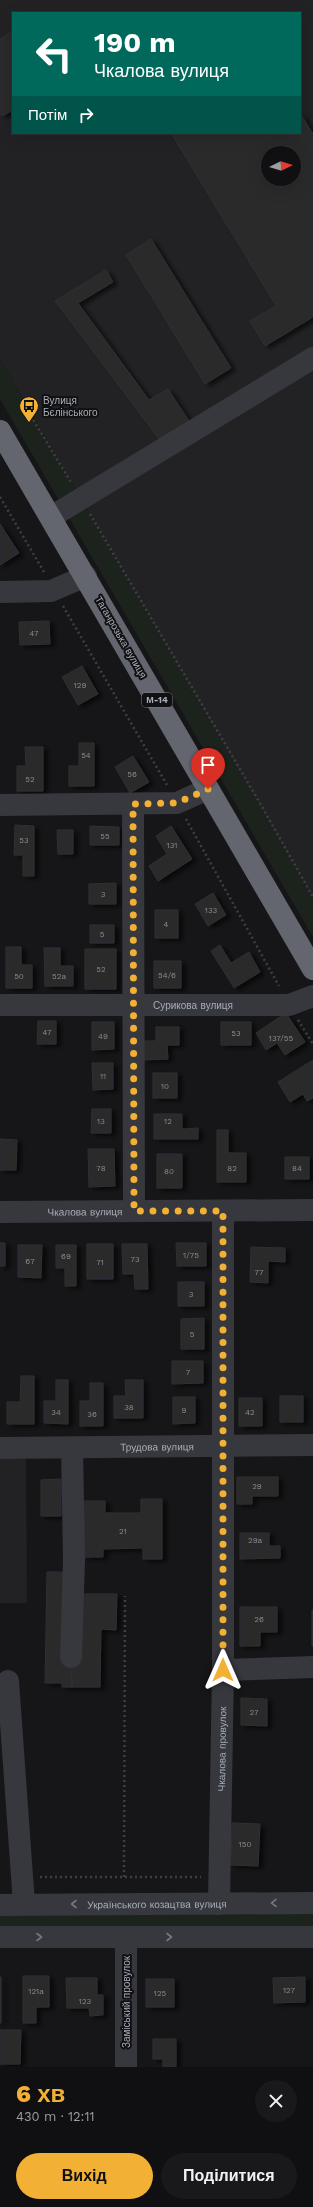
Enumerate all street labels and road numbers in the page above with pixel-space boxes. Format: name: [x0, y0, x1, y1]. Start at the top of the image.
street label: Таганрозька вулиця: [93, 594, 149, 680]
road number: М-14: [142, 693, 172, 707]
street label: Сурикова вулиця: [153, 1000, 233, 1011]
street label: Чкалова вулиця: [47, 1206, 123, 1217]
street label: Трудова вулиця: [120, 1441, 194, 1452]
street label: Чкалова провулок: [215, 1706, 228, 1792]
street label: Українського козацтва вулиця: [87, 1898, 227, 1910]
street label: Заміський провулок: [121, 1955, 132, 2048]

